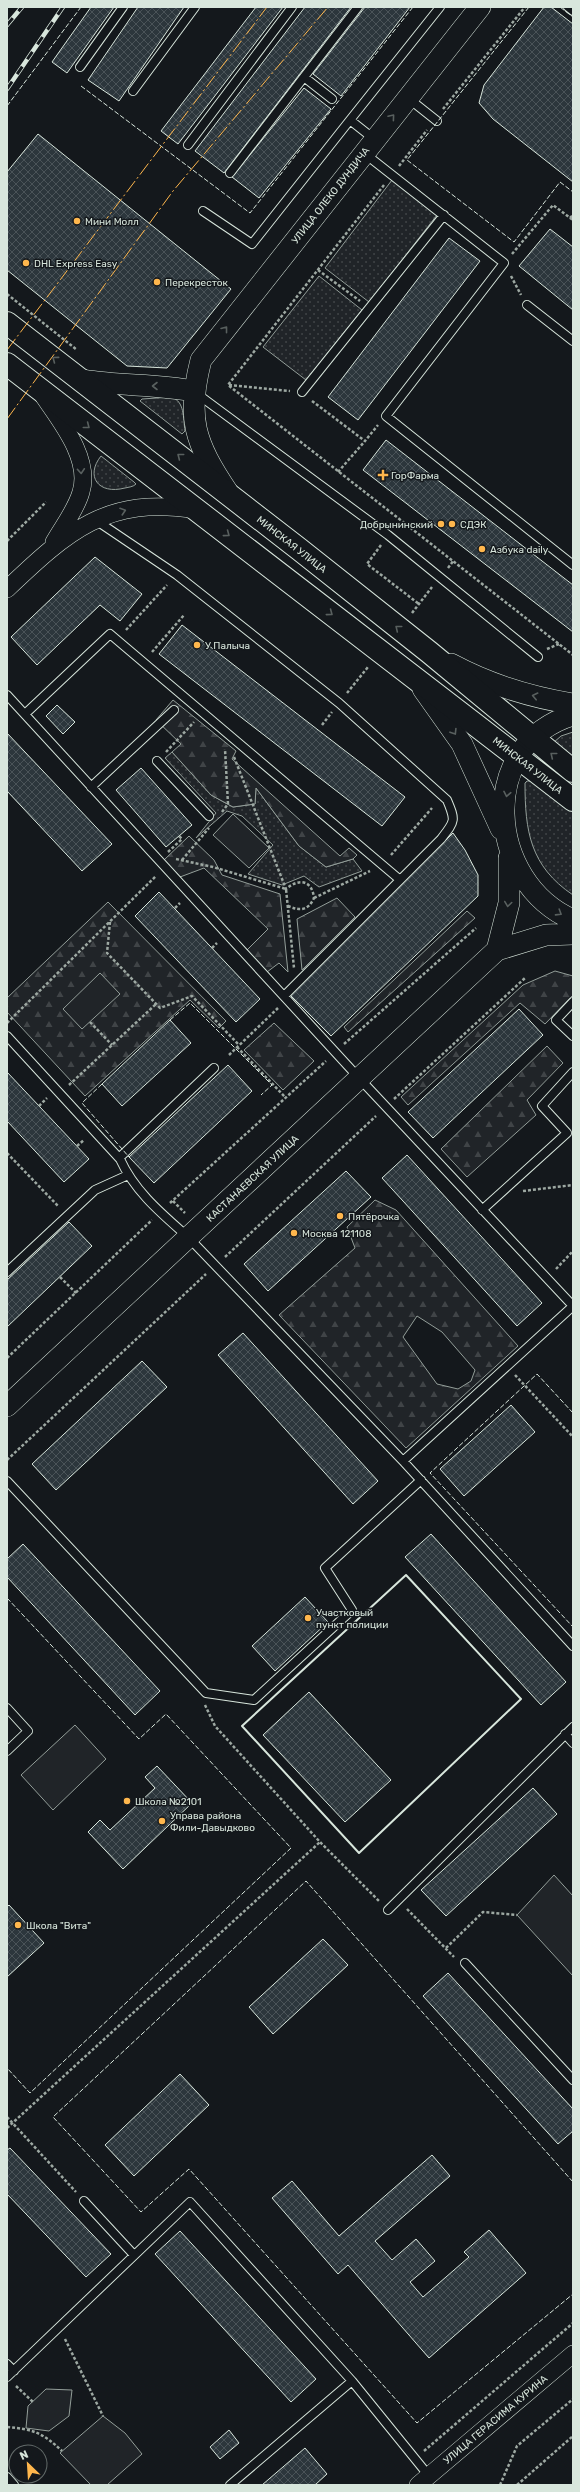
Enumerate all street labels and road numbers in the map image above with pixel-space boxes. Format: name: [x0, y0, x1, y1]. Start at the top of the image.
street label: УЛИЦА ОЛЕКО ДУНДИЧА: [289, 145, 372, 246]
street label: МИНСКАЯ УЛИЦА: [254, 514, 329, 576]
street label: МИНСКАЯ УЛИЦА: [490, 735, 565, 797]
street label: КАСТАНАЕВСКАЯ УЛИЦА: [204, 1133, 302, 1225]
street label: УЛИЦА ГЕРАСИМА КУРИНА: [441, 2373, 550, 2467]

